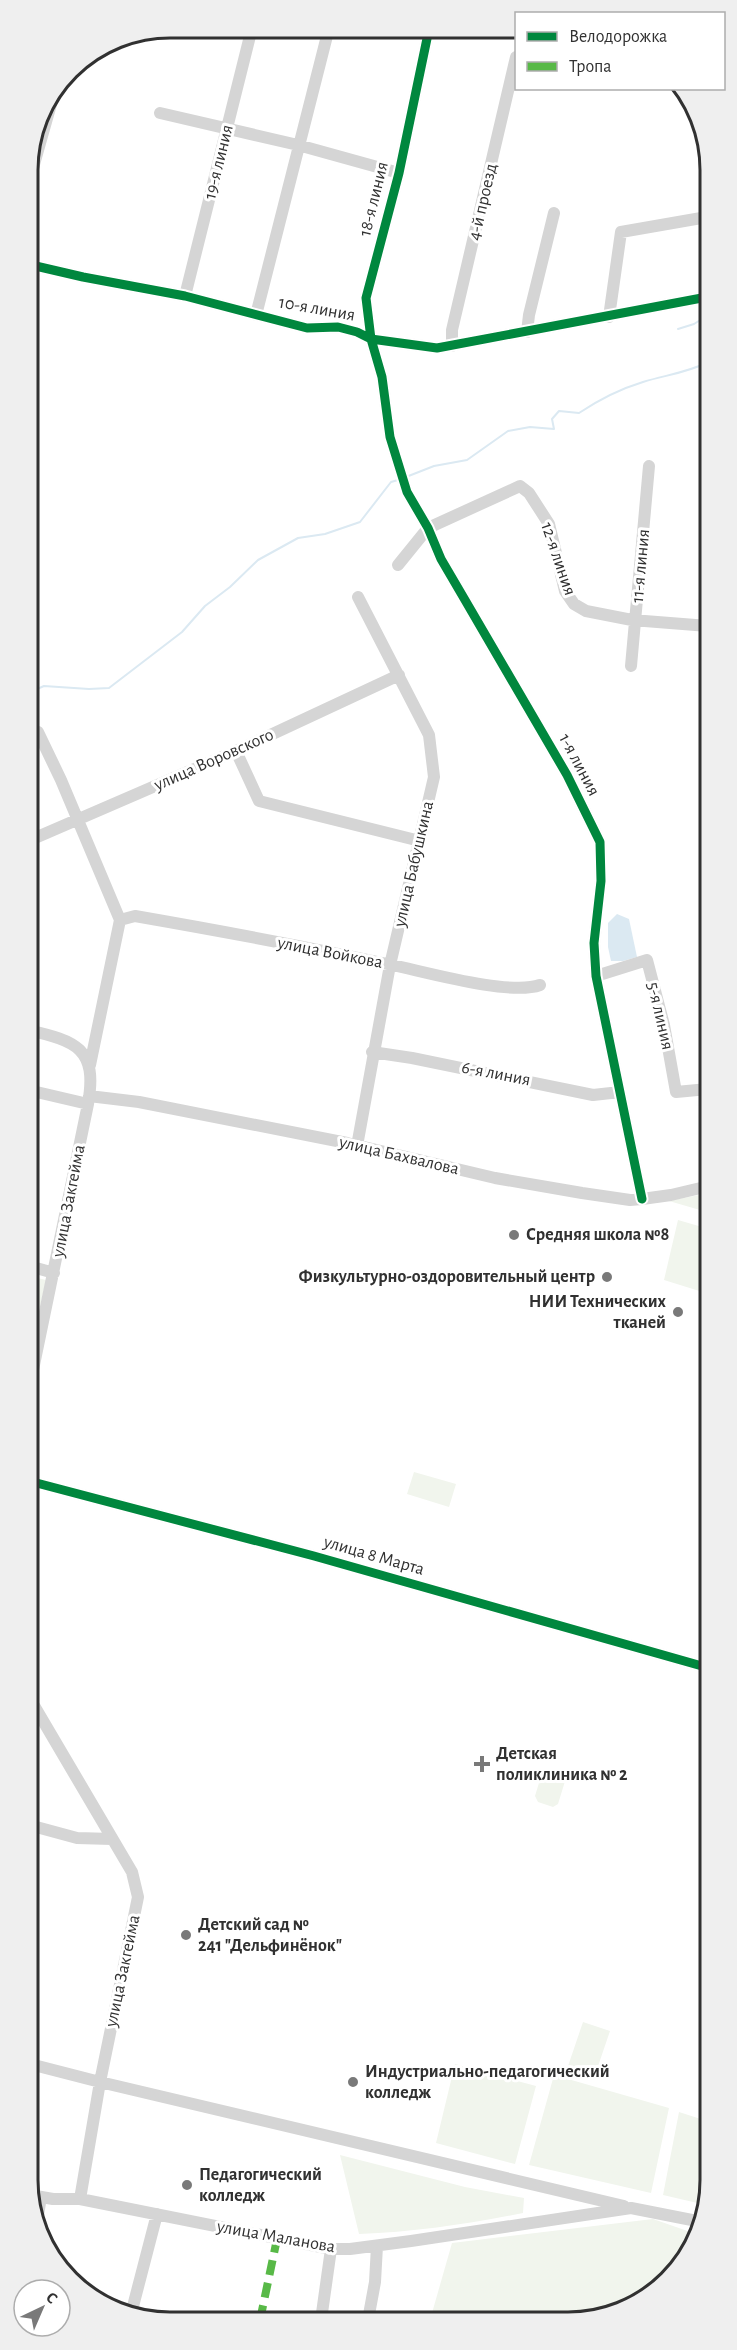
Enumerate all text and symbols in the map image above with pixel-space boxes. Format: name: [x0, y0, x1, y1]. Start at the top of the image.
legend: [515, 12, 725, 90]
text: Велодорожка: [569, 28, 667, 46]
text: Тропа: [569, 58, 612, 76]
street label: 19-я линия: [201, 123, 237, 201]
street label: 18-я линия: [356, 160, 392, 238]
street label: 4-й проезд: [465, 162, 501, 242]
street label: 10-я линия: [277, 293, 357, 325]
street label: 12-я линия: [537, 520, 579, 598]
street label: 11-я линия: [629, 528, 653, 604]
street label: улица Воровского: [151, 726, 276, 795]
street label: 1-я линия: [555, 731, 603, 799]
street label: улица Бабушкина: [390, 799, 437, 930]
street label: улица Войкова: [275, 934, 384, 972]
street label: 5-я линия: [643, 980, 677, 1052]
street label: 6-я линия: [460, 1058, 532, 1090]
street label: улица Бахвалова: [336, 1133, 461, 1179]
street label: улица Закгейма: [49, 1143, 89, 1260]
place label: Средняя школа №8: [526, 1226, 669, 1244]
marker: Средняя школа №8: [507, 1228, 521, 1242]
place label: Физкультурно-оздоровительный центр: [299, 1268, 595, 1286]
marker: Физкультурно-оздоровительный центр: [600, 1270, 614, 1284]
place label: НИИ Технических тканей: [529, 1293, 667, 1332]
marker: НИИ Технических тканей: [671, 1305, 685, 1319]
street label: улица 8 Марта: [321, 1533, 426, 1579]
place label: Детская поликлиника № 2: [496, 1745, 628, 1784]
marker: Детская поликлиника № 2: [473, 1755, 491, 1773]
street label: улица Закгейма: [102, 1913, 144, 2030]
place label: Детский сад № 241 "Дельфинёнок": [198, 1916, 342, 1955]
marker: Детский сад № 241 "Дельфинёнок": [179, 1928, 193, 1942]
place label: Индустриально-педагогический колледж: [365, 2063, 610, 2102]
marker: Индустриально-педагогический колледж: [346, 2075, 360, 2089]
place label: Педагогический колледж: [199, 2166, 322, 2205]
marker: Педагогический колледж: [180, 2178, 194, 2192]
street label: улица Маланова: [214, 2218, 337, 2256]
north arrow: [12, 2278, 72, 2338]
text: С: [43, 2289, 61, 2307]

